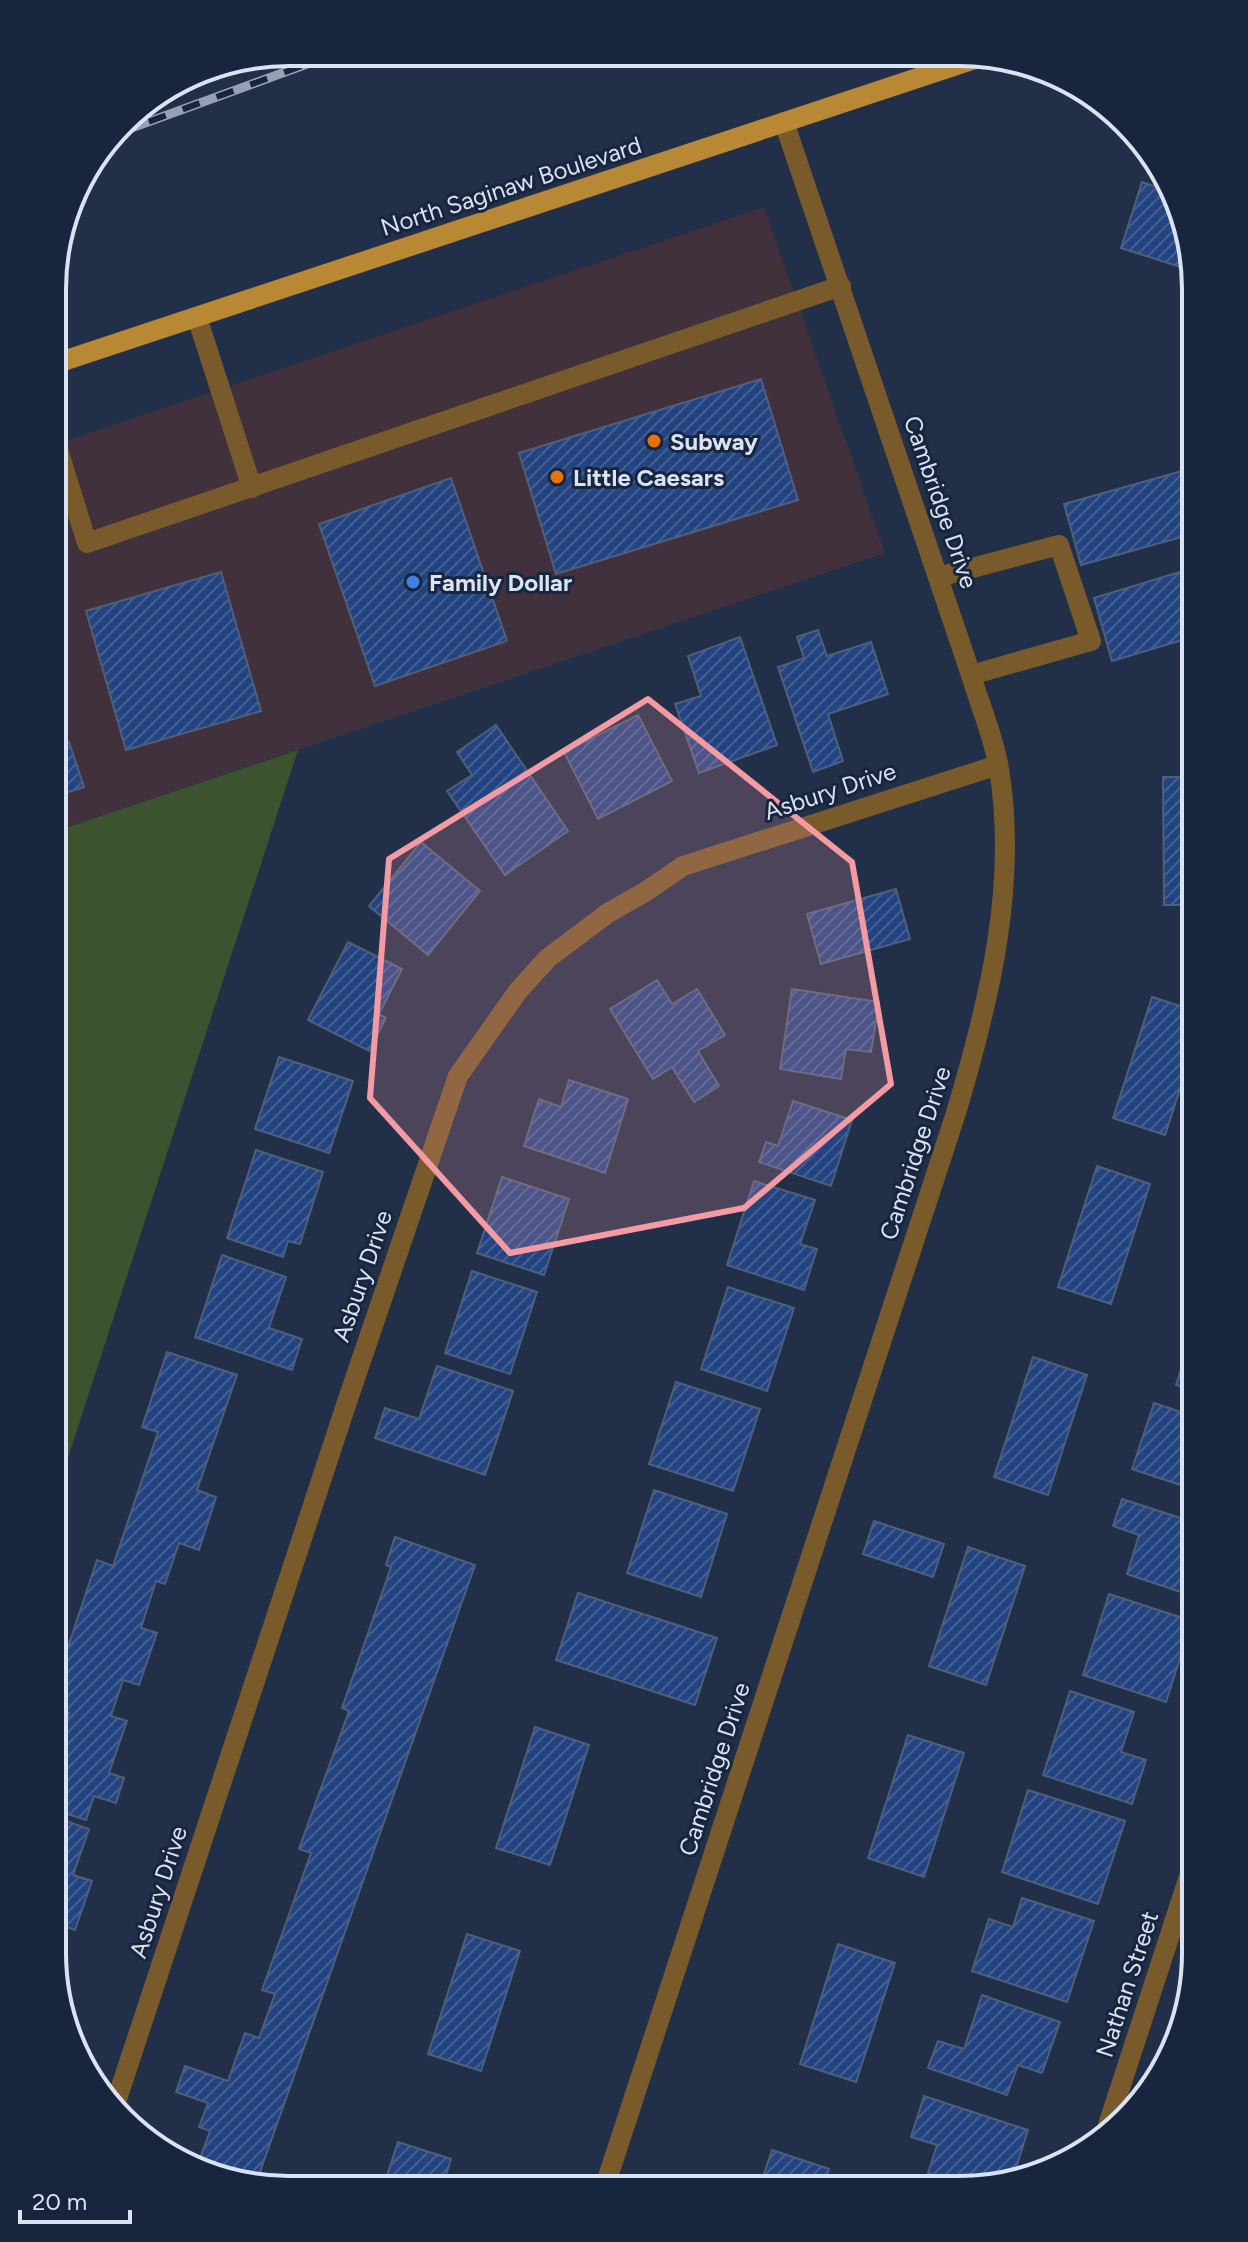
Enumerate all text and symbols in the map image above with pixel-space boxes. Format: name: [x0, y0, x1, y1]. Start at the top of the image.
street label: North Saginaw Boulevard: [377, 130, 645, 242]
street label: Cambridge Drive: [898, 412, 984, 592]
place label: Subway: [670, 427, 758, 456]
marker: Subway: [645, 432, 663, 450]
place label: Little Caesars: [573, 463, 724, 492]
marker: Little Caesars: [548, 468, 566, 486]
place label: Family Dollar: [429, 568, 572, 597]
marker: Family Dollar: [404, 573, 422, 591]
street label: Asbury Drive: [760, 756, 900, 826]
street label: Cambridge Drive: [873, 1063, 957, 1243]
street label: Asbury Drive: [326, 1206, 398, 1346]
street label: Cambridge Drive: [672, 1679, 756, 1859]
street label: Asbury Drive: [123, 1822, 193, 1962]
street label: Nathan Street: [1090, 1907, 1164, 2061]
scale bar: [20, 2174, 130, 2224]
text: 20 m: [32, 2187, 87, 2216]

